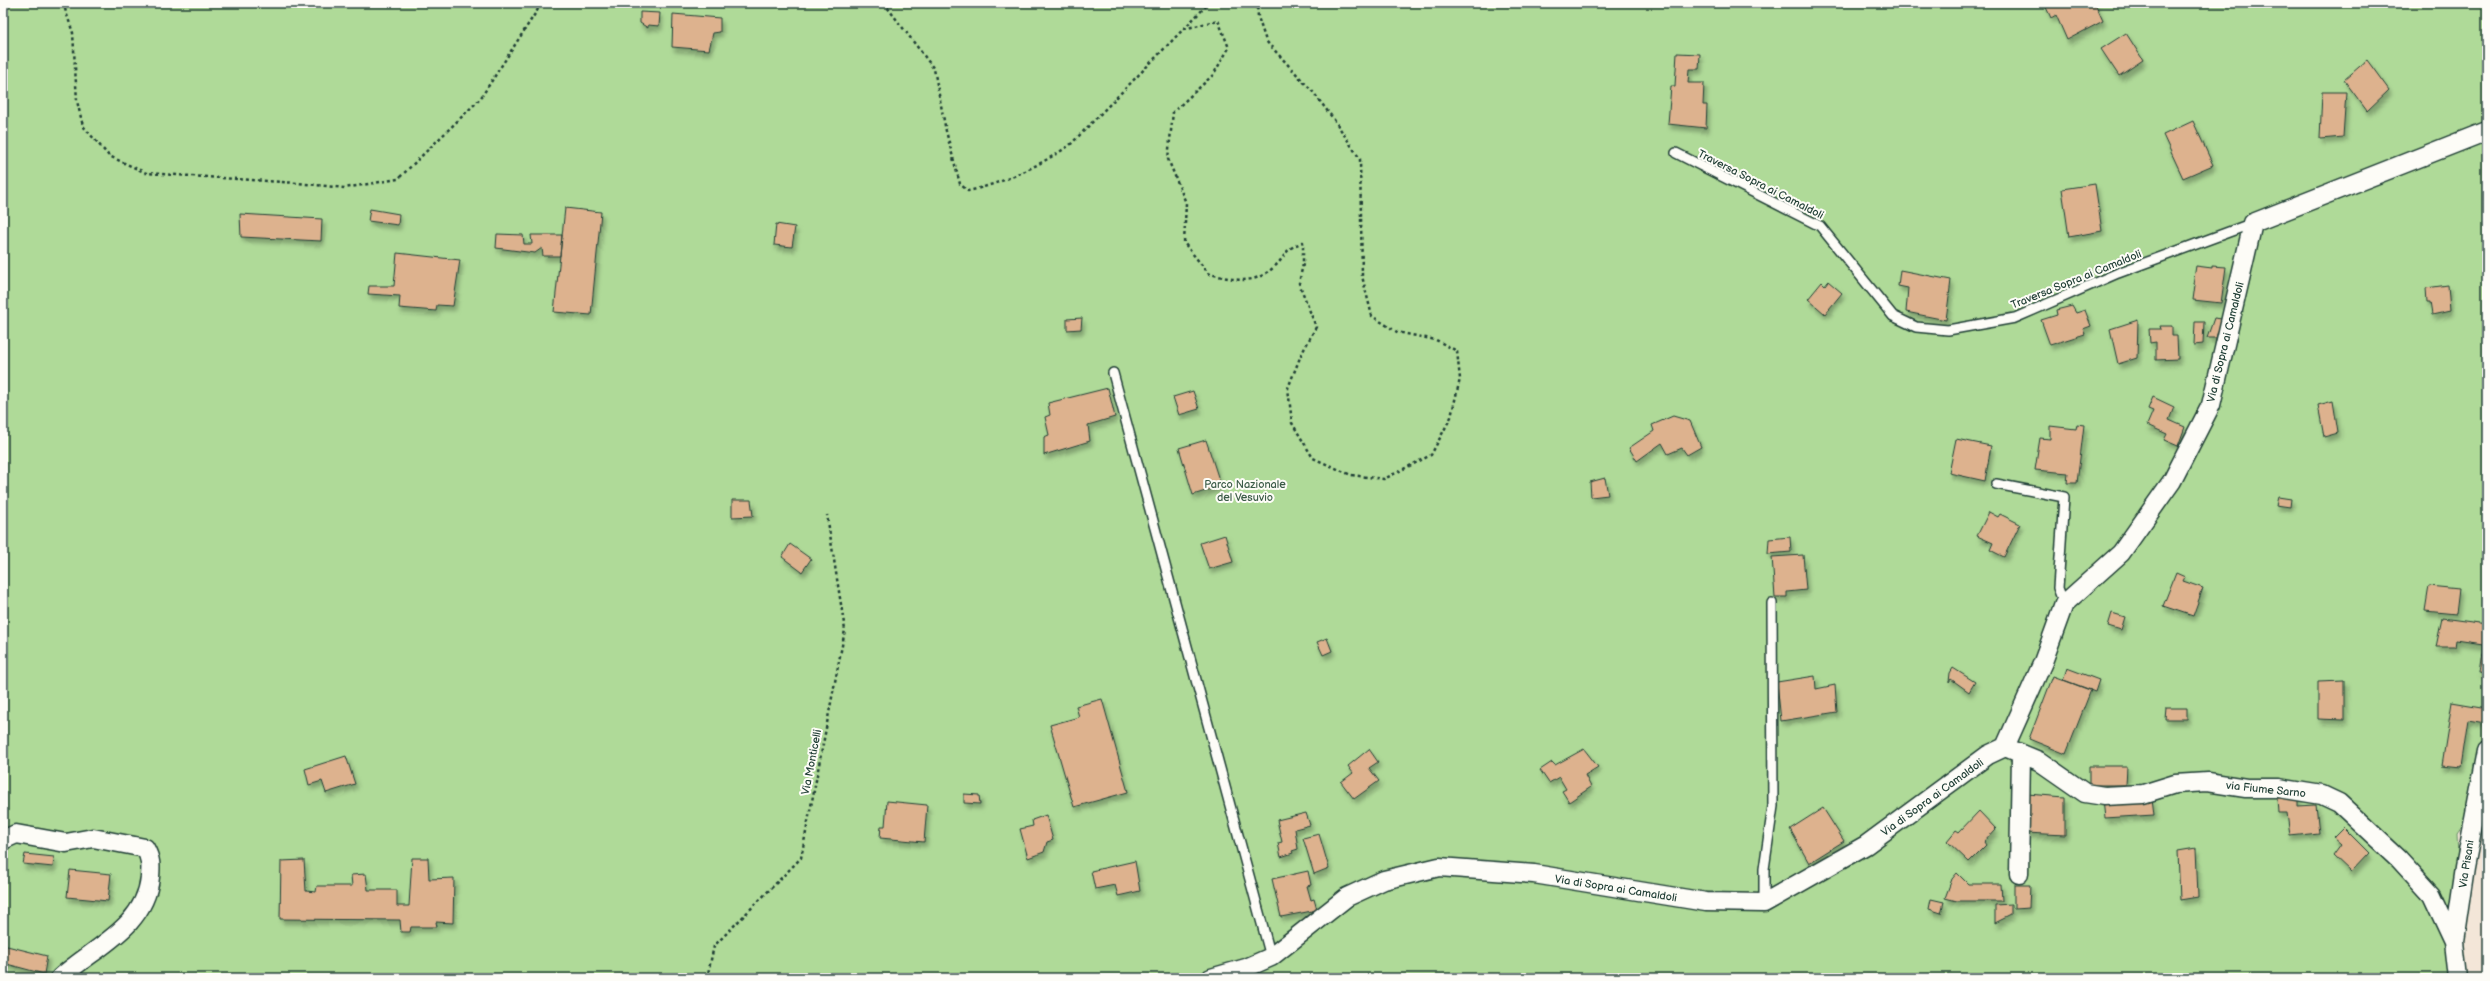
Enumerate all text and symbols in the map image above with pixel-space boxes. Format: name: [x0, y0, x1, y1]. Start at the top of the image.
street label: Traversa Sopra ai Camaldoli: [1696, 147, 1826, 222]
street label: Traversa Sopra ai Camaldoli: [2009, 247, 2143, 312]
street label: Via di Sopra ai Camaldoli: [2204, 281, 2247, 404]
park label: Parco Nazionale del Vesuvio: [1204, 478, 1286, 504]
street label: Via Monticelli: [799, 728, 824, 796]
street label: Via di Sopra ai Camaldoli: [1879, 756, 1986, 839]
street label: via Fiume Sarno: [2225, 779, 2306, 800]
street label: Via Pisani: [2456, 839, 2477, 889]
street label: Via di Sopra ai Camaldoli: [1554, 872, 1678, 905]

